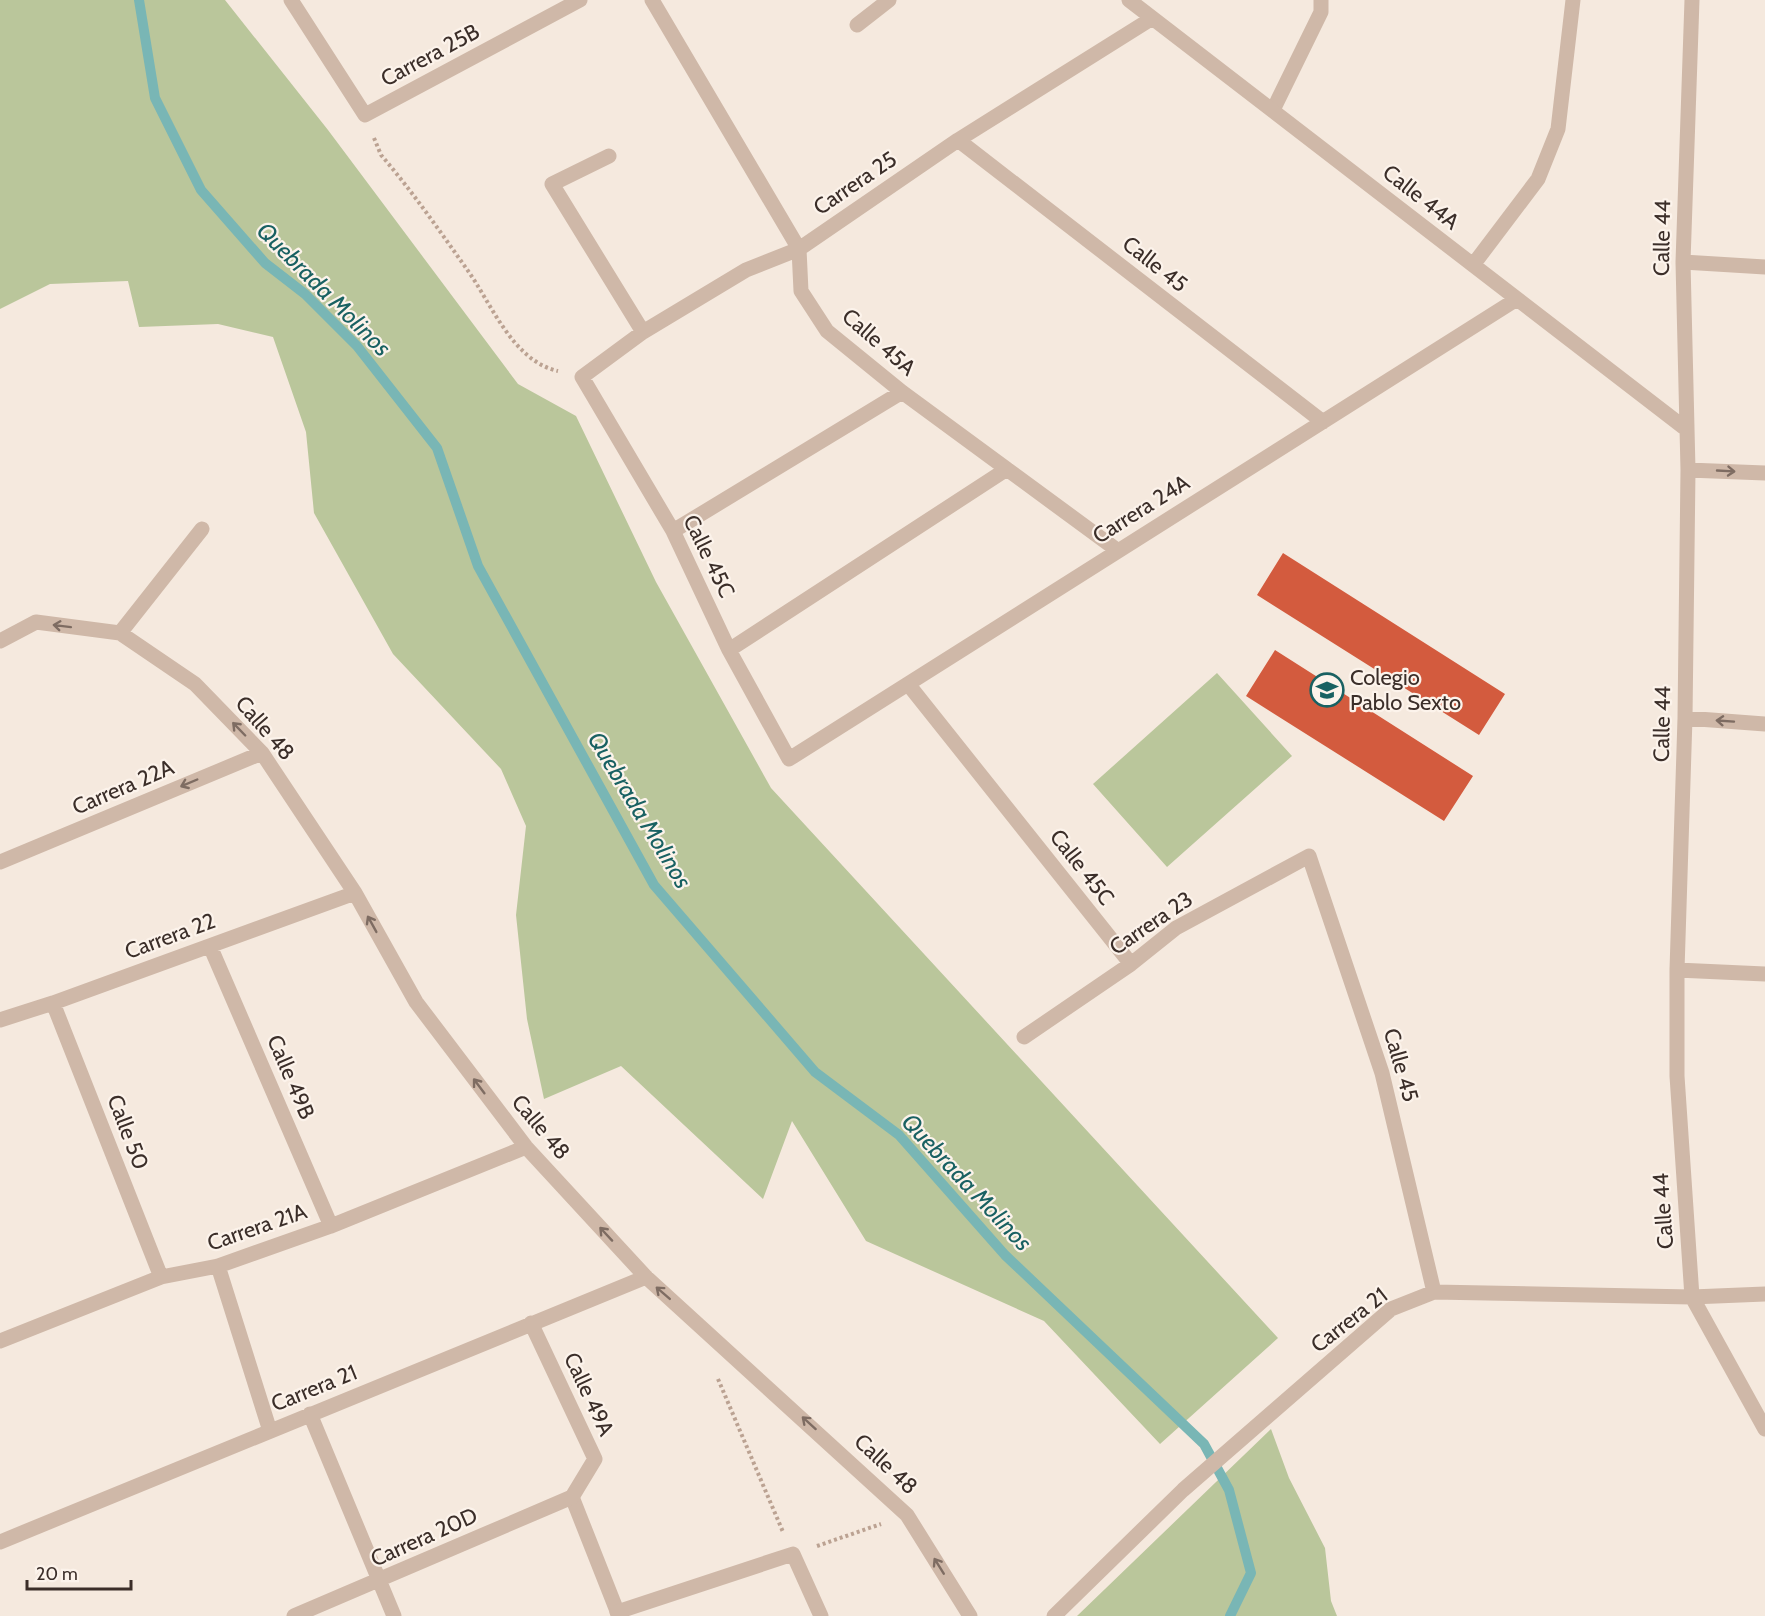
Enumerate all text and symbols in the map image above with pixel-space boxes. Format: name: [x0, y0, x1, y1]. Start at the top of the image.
street label: Carrera 25B: [376, 18, 484, 92]
street label: Carrera 25: [808, 145, 902, 221]
street label: Calle 44A: [1377, 159, 1465, 235]
street label: Calle 44: [1648, 199, 1676, 276]
water label: Quebrada Molinos: [251, 216, 397, 362]
street label: Calle 45: [1117, 230, 1193, 298]
street label: Calle 45A: [837, 303, 922, 382]
one-way arrow: [1716, 466, 1736, 477]
street label: Carrera 24A: [1088, 468, 1195, 549]
street label: Calle 45C: [677, 510, 741, 602]
one-way arrow: [53, 620, 73, 631]
place label: Colegio Pablo Sexto: [1350, 664, 1461, 716]
school or university icon: Colegio Pablo Sexto: [1309, 672, 1345, 708]
street label: Calle 44: [1648, 685, 1676, 762]
street label: Calle 48: [230, 690, 300, 766]
one-way arrow: [1716, 715, 1735, 726]
one-way arrow: [232, 721, 246, 736]
water label: Quebrada Molinos: [582, 726, 698, 894]
street label: Carrera 22A: [68, 753, 178, 821]
one-way arrow: [180, 778, 199, 789]
street label: Calle 45C: [1044, 824, 1120, 910]
street label: Carrera 23: [1104, 885, 1198, 961]
street label: Carrera 22: [121, 907, 219, 965]
one-way arrow: [366, 916, 378, 933]
street label: Calle 45: [1378, 1025, 1424, 1105]
street label: Calle 49B: [261, 1031, 321, 1123]
one-way arrow: [473, 1079, 486, 1095]
street label: Calle 48: [506, 1089, 576, 1165]
street label: Calle 50: [101, 1091, 155, 1173]
water label: Quebrada Molinos: [896, 1107, 1038, 1257]
street label: Calle 44: [1647, 1172, 1679, 1250]
street label: Carrera 21A: [204, 1197, 311, 1257]
one-way arrow: [599, 1227, 613, 1242]
street label: Carrera 21: [1305, 1282, 1393, 1358]
one-way arrow: [656, 1286, 671, 1300]
street label: Calle 49A: [558, 1348, 620, 1440]
street label: Carrera 21: [267, 1359, 361, 1417]
one-way arrow: [801, 1416, 816, 1430]
street label: Calle 48: [849, 1428, 923, 1500]
street label: Carrera 20D: [366, 1501, 482, 1573]
scale bar: [27, 1553, 130, 1591]
one-way arrow: [932, 1558, 944, 1575]
text: 20 m: [36, 1563, 78, 1585]

